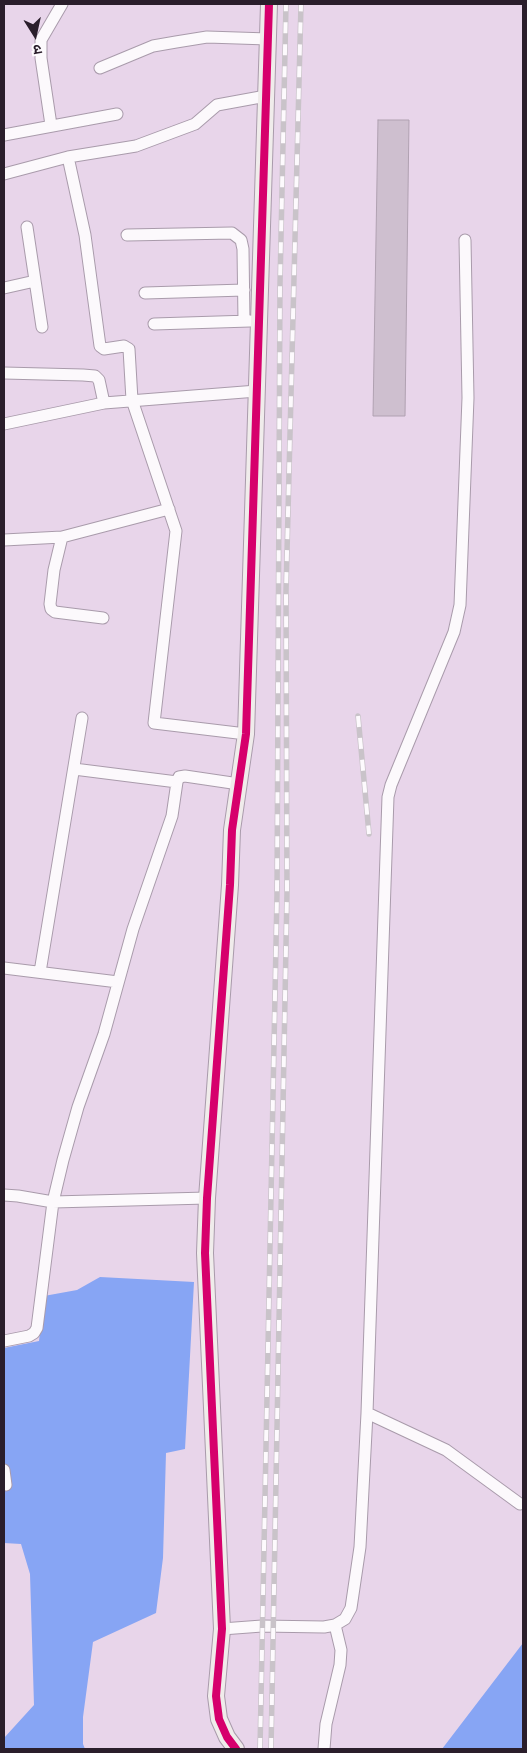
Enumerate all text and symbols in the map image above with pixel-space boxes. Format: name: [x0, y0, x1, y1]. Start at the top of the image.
north arrow: [10, 10, 60, 60]
text: उ: [32, 41, 43, 58]

